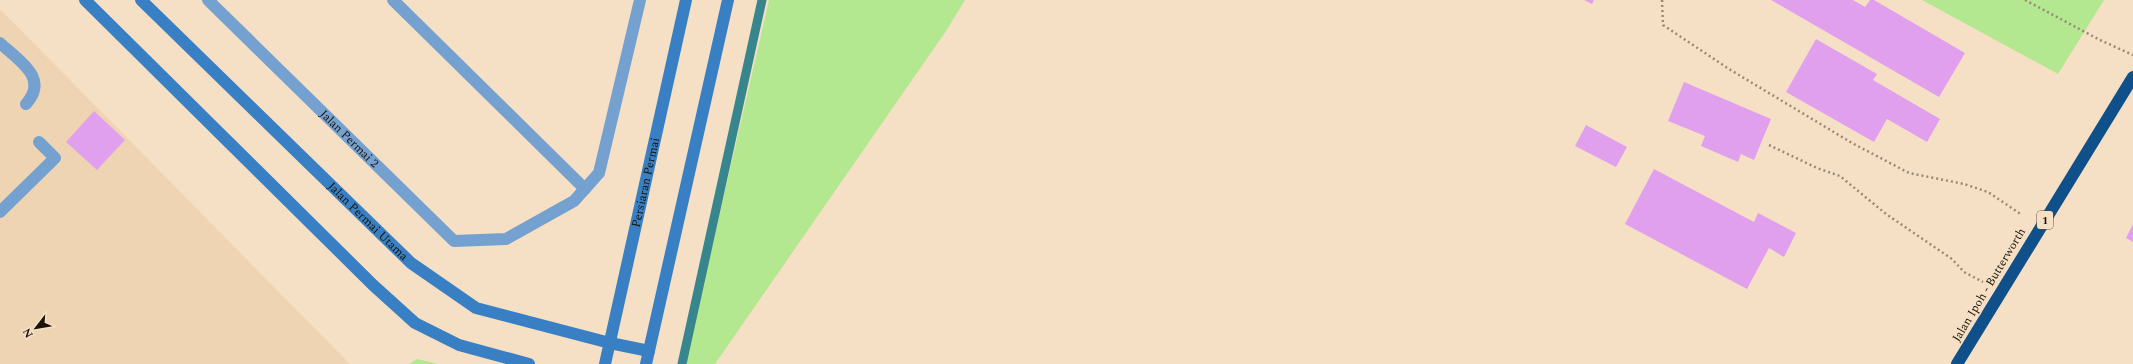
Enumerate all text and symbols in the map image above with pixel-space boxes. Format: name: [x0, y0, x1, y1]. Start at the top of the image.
street label: Jalan Permai 2: [315, 105, 383, 172]
street label: Persiaran Permai: [626, 135, 665, 229]
street label: Jalan Permai Utama: [323, 177, 413, 265]
road number: 1: [2037, 211, 2053, 229]
street label: Jalan Ipoh - Butterworth: [1947, 224, 2031, 346]
north arrow: [16, 308, 56, 348]
text: N: [18, 325, 37, 341]

